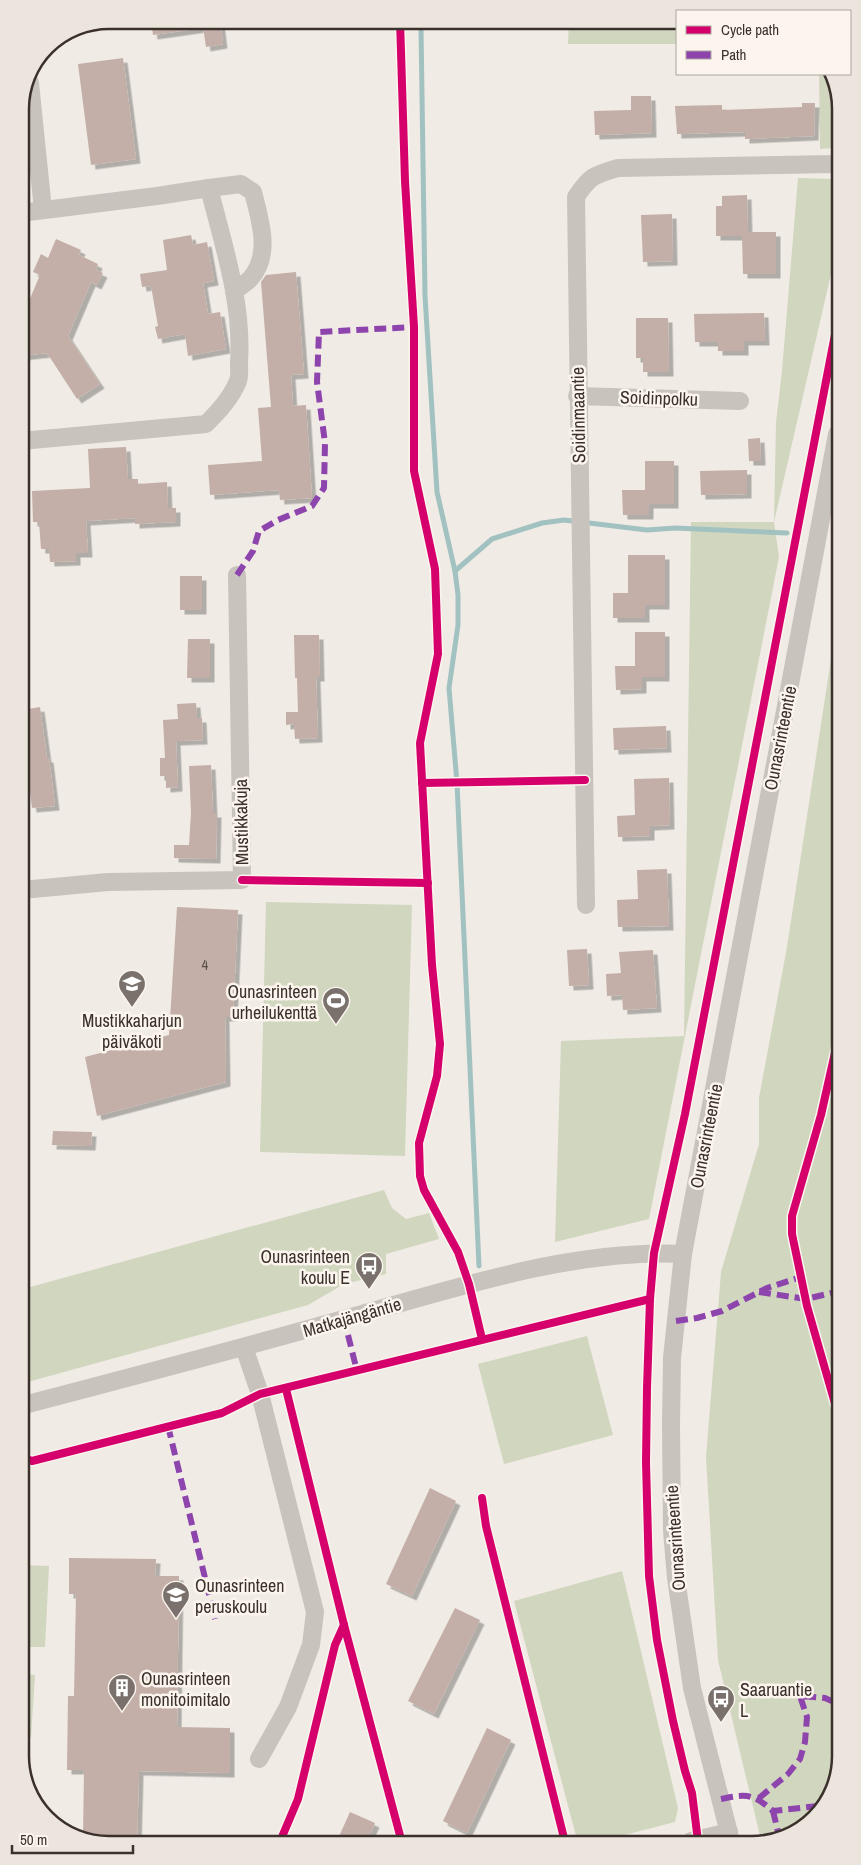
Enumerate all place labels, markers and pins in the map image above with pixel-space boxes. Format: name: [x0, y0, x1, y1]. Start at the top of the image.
school or university icon: Mustikkaharjun päiväkoti: [117, 969, 147, 1008]
place label: Ounasrinteen urheilukenttä: [228, 979, 317, 1025]
sports icon: Ounasrinteen urheilukenttä: [321, 986, 351, 1025]
place label: Mustikkaharjun päiväkoti: [82, 1008, 182, 1054]
place label: Ounasrinteen koulu E: [261, 1244, 350, 1290]
bus stop icon: Ounasrinteen koulu E: [354, 1251, 384, 1290]
place label: Ounasrinteen peruskoulu: [195, 1573, 284, 1619]
school or university icon: Ounasrinteen peruskoulu: [161, 1580, 191, 1619]
place label: Ounasrinteen monitoimitalo: [141, 1666, 230, 1712]
building icon: Ounasrinteen monitoimitalo: [107, 1673, 137, 1712]
place label: Saaruantie L: [740, 1677, 812, 1723]
bus stop icon: Saaruantie L: [706, 1684, 736, 1723]

